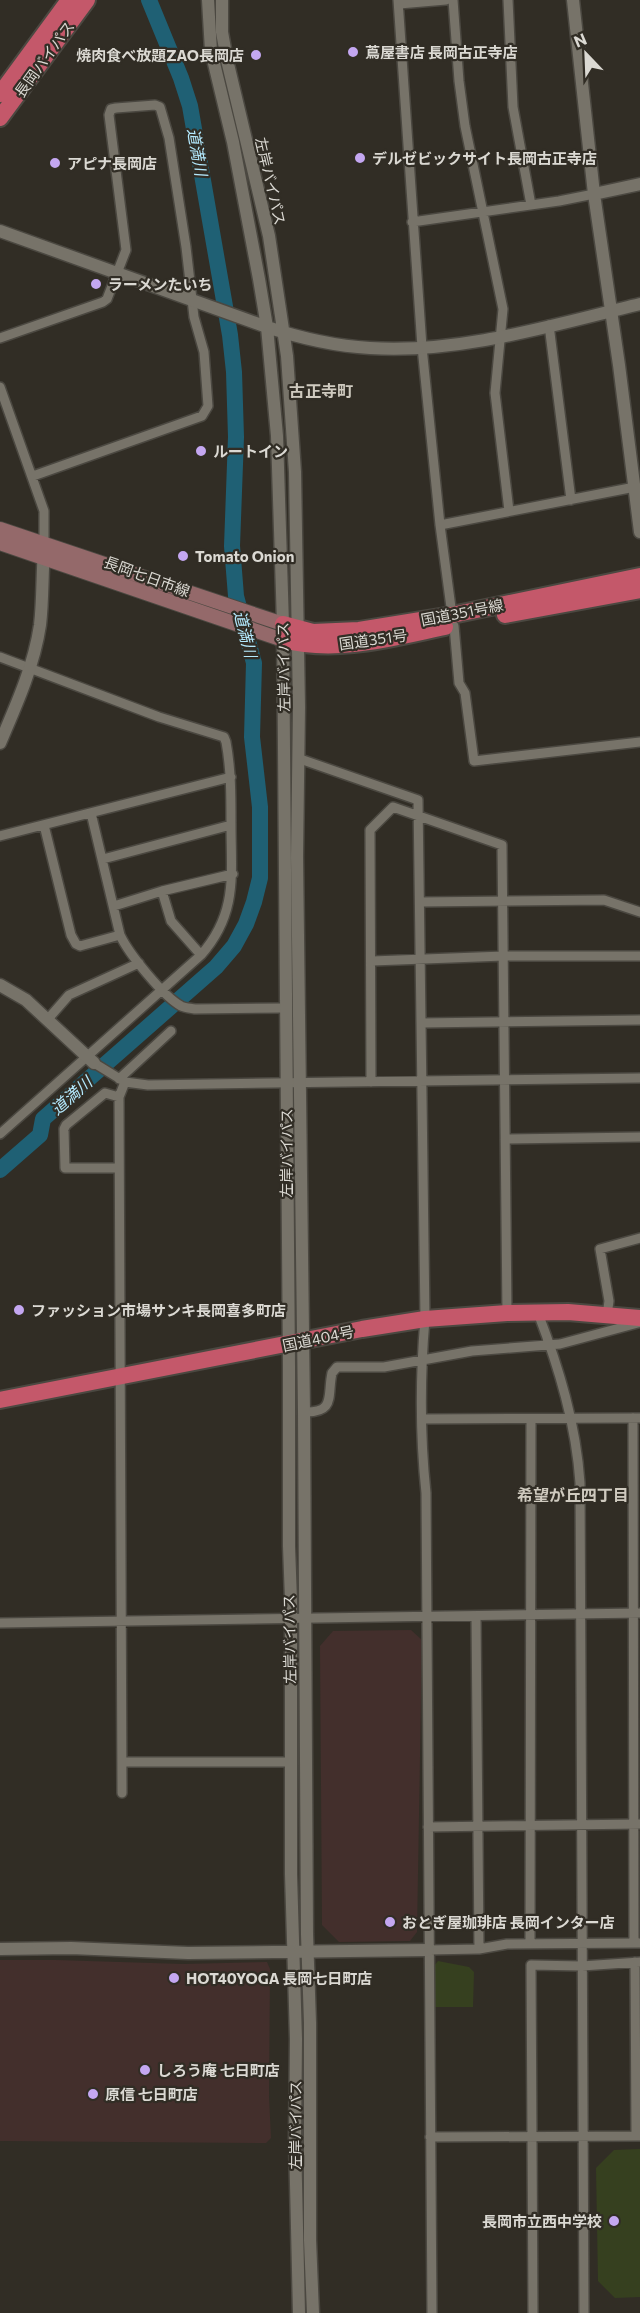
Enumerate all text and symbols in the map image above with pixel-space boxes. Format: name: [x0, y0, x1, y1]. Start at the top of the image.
street label: 長岡バイパス: [10, 17, 78, 101]
north arrow: [556, 24, 616, 84]
text: N: [571, 29, 589, 51]
place label: 蔦屋書店 長岡古正寺店: [365, 43, 518, 61]
marker: 蔦屋書店 長岡古正寺店: [346, 45, 360, 59]
place label: 焼肉食べ放題ZAO長岡店: [76, 46, 244, 64]
marker: 焼肉食べ放題ZAO長岡店: [249, 48, 263, 62]
water label: 道満川: [184, 127, 212, 179]
street label: 左岸バイパス: [252, 135, 290, 227]
place label: デルゼビックサイト長岡古正寺店: [372, 149, 597, 167]
marker: デルゼビックサイト長岡古正寺店: [353, 151, 367, 165]
place label: アピナ長岡店: [67, 154, 157, 172]
marker: アピナ長岡店: [48, 156, 62, 170]
place label: ラーメンたいち: [108, 275, 212, 293]
marker: ラーメンたいち: [89, 277, 103, 291]
district label: 古正寺町: [289, 381, 353, 400]
place label: ルートイン: [213, 442, 288, 460]
marker: ルートイン: [194, 444, 208, 458]
place label: Tomato Onion: [195, 547, 294, 565]
marker: Tomato Onion: [176, 549, 190, 563]
street label: 長岡七日市線: [102, 552, 192, 600]
street label: 国道351号線: [419, 595, 505, 629]
water label: 道満川: [231, 608, 262, 662]
street label: 左岸バイパス: [273, 622, 293, 712]
street label: 国道351号: [338, 625, 408, 653]
water label: 道満川: [47, 1071, 97, 1118]
street label: 左岸バイパス: [277, 1108, 295, 1198]
place label: ファッション市場サンキ長岡喜多町店: [31, 1301, 286, 1319]
marker: ファッション市場サンキ長岡喜多町店: [12, 1303, 26, 1317]
street label: 国道404号: [281, 1322, 355, 1354]
district label: 希望が丘四丁目: [517, 1485, 629, 1504]
street label: 左岸バイパス: [279, 1594, 299, 1684]
place label: おとぎ屋珈琲店 長岡インター店: [402, 1913, 615, 1931]
marker: おとぎ屋珈琲店 長岡インター店: [383, 1915, 397, 1929]
place label: HOT40YOGA 長岡七日町店: [186, 1969, 372, 1987]
marker: HOT40YOGA 長岡七日町店: [167, 1971, 181, 1985]
place label: しろう庵 七日町店: [157, 2061, 280, 2079]
marker: しろう庵 七日町店: [138, 2063, 152, 2077]
street label: 左岸バイパス: [286, 2080, 304, 2170]
place label: 原信 七日町店: [105, 2085, 198, 2103]
marker: 原信 七日町店: [86, 2087, 100, 2101]
place label: 長岡市立西中学校: [482, 2212, 602, 2230]
marker: 長岡市立西中学校: [607, 2214, 621, 2228]

